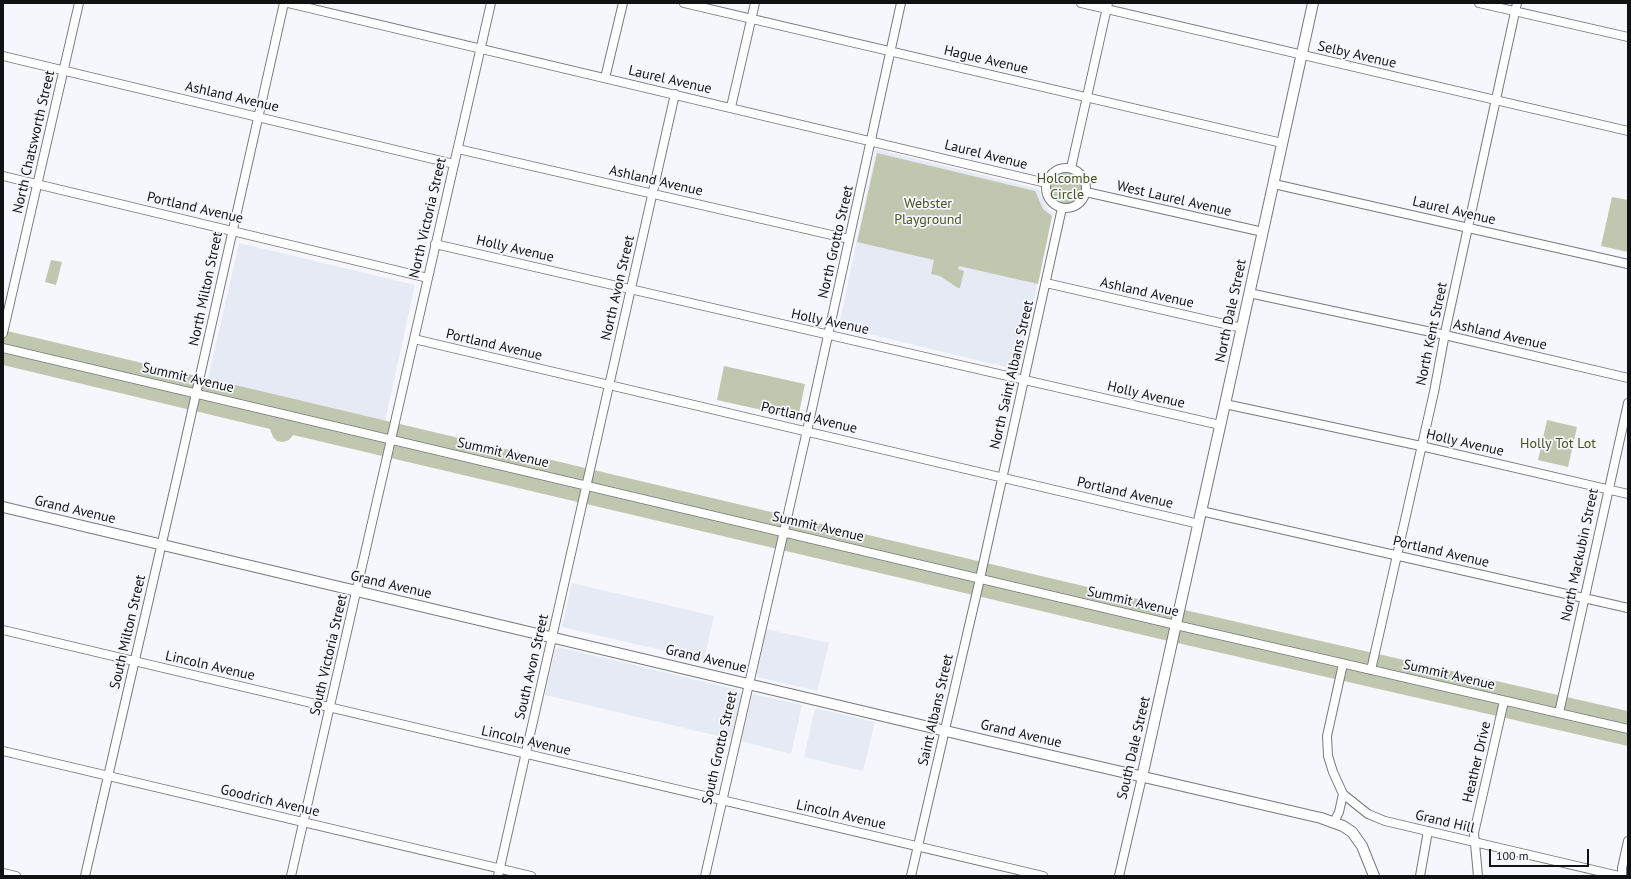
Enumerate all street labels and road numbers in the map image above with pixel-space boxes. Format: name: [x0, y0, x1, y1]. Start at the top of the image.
street label: Selby Avenue: [1316, 38, 1398, 72]
street label: Hague Avenue: [942, 42, 1030, 78]
street label: Laurel Avenue: [627, 62, 713, 98]
street label: North Chatsworth Street: [9, 69, 59, 215]
street label: Ashland Avenue: [184, 78, 280, 116]
street label: Laurel Avenue: [943, 137, 1029, 173]
street label: North Victoria Street: [406, 156, 450, 280]
street label: Ashland Avenue: [608, 162, 704, 200]
street label: West Laurel Avenue: [1115, 178, 1233, 220]
street label: North Grotto Street: [815, 184, 857, 300]
street label: Portland Avenue: [145, 189, 245, 227]
street label: Laurel Avenue: [1411, 193, 1497, 229]
street label: North Milton Street: [186, 230, 226, 348]
street label: Holly Avenue: [475, 232, 555, 266]
street label: North Avon Street: [598, 234, 638, 342]
street label: North Dale Street: [1212, 258, 1250, 364]
street label: Ashland Avenue: [1099, 274, 1195, 312]
street label: North Kent Street: [1413, 281, 1451, 387]
street label: North Saint Albans Street: [987, 299, 1037, 451]
street label: Holly Avenue: [790, 306, 870, 338]
street label: Ashland Avenue: [1452, 316, 1548, 354]
street label: Portland Avenue: [444, 326, 544, 364]
street label: Summit Avenue: [140, 359, 236, 397]
street label: Holly Avenue: [1106, 378, 1186, 412]
street label: Portland Avenue: [759, 399, 859, 437]
street label: Holly Avenue: [1425, 426, 1505, 460]
street label: Summit Avenue: [455, 434, 551, 472]
street label: Portland Avenue: [1075, 474, 1175, 512]
street label: North Mackubin Street: [1558, 487, 1602, 623]
street label: Grand Avenue: [33, 492, 117, 528]
street label: Summit Avenue: [770, 508, 866, 546]
street label: Portland Avenue: [1391, 533, 1491, 571]
street label: Grand Avenue: [349, 567, 433, 603]
street label: South Milton Street: [107, 573, 149, 691]
street label: Summit Avenue: [1085, 583, 1181, 621]
street label: South Victoria Street: [307, 593, 351, 717]
street label: South Avon Street: [512, 613, 552, 721]
street label: Grand Avenue: [664, 641, 748, 677]
street label: Lincoln Avenue: [164, 648, 256, 684]
street label: Saint Albans Street: [915, 653, 957, 767]
street label: Summit Avenue: [1401, 656, 1497, 694]
street label: South Grotto Street: [699, 690, 741, 806]
street label: South Dale Street: [1114, 695, 1154, 801]
street label: Grand Avenue: [979, 716, 1063, 752]
street label: Heather Drive: [1459, 720, 1495, 804]
street label: Lincoln Avenue: [480, 723, 572, 759]
street label: Goodrich Avenue: [219, 781, 321, 821]
street label: Lincoln Avenue: [795, 797, 887, 833]
street label: Grand Hill: [1414, 807, 1476, 837]

